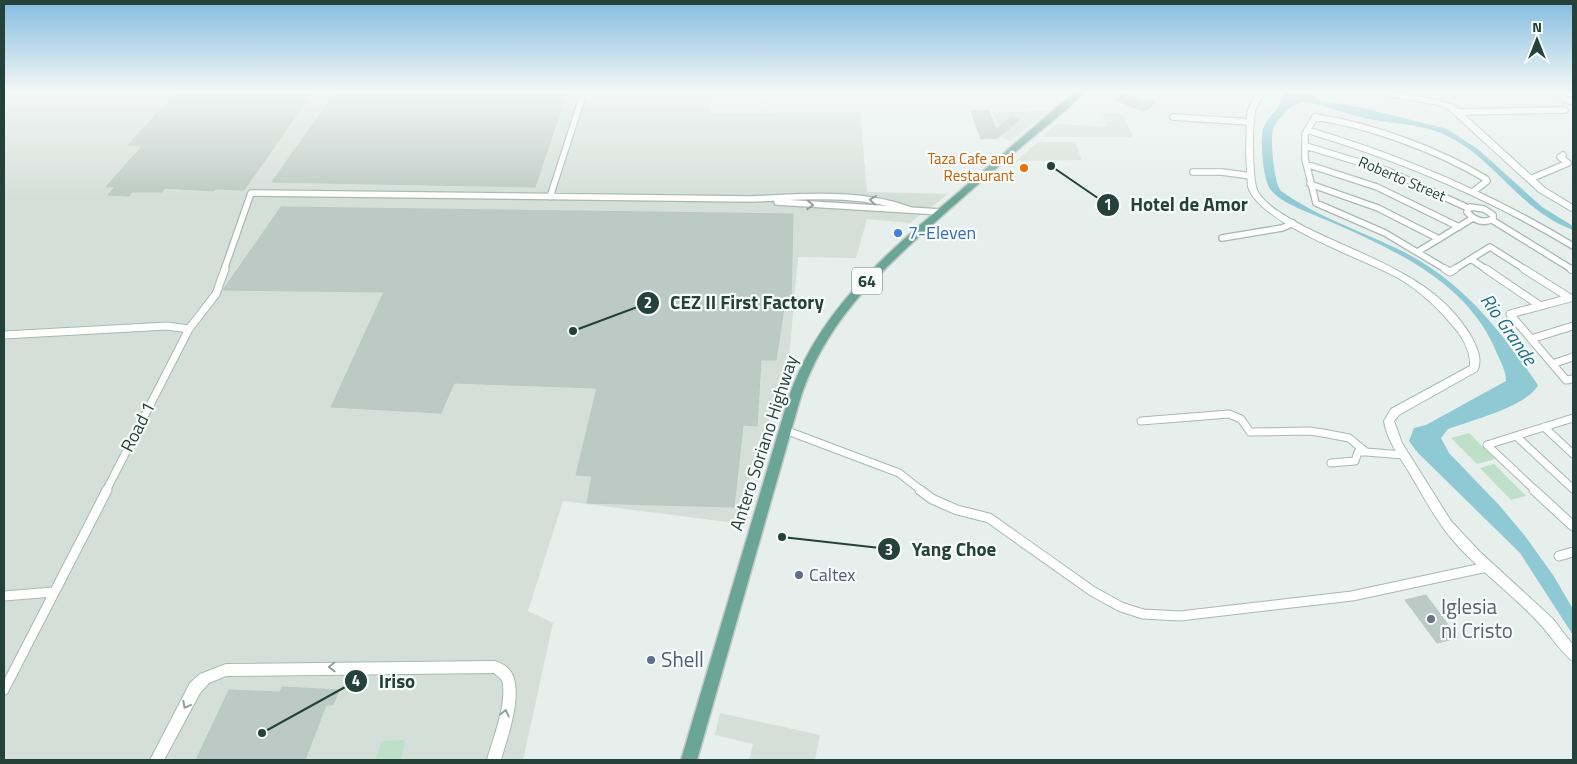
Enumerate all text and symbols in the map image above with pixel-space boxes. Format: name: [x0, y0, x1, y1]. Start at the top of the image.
north arrow: [1512, 15, 1562, 65]
text: N: [1532, 16, 1542, 37]
place label: Taza Cafe and Restaurant: [927, 147, 1015, 187]
street label: Roberto Street: [1355, 150, 1450, 208]
marker: Taza Cafe and Restaurant: [1018, 162, 1030, 174]
callout: Hotel de Amor: [1095, 188, 1258, 222]
text: Hotel de Amor: [1130, 189, 1248, 218]
text: 1: [1104, 193, 1112, 216]
one-way arrow: [869, 195, 877, 206]
one-way arrow: [806, 200, 814, 211]
place label: 7-Eleven: [908, 219, 976, 246]
marker: 7-Eleven: [892, 227, 904, 239]
road number: 64: [852, 268, 882, 294]
callout: CEZ II First Factory: [635, 286, 834, 320]
text: CEZ II First Factory: [670, 287, 824, 316]
water label: Rio Grande: [1474, 287, 1546, 372]
text: 2: [644, 291, 652, 314]
street label: Antero Soriano Highway: [722, 351, 805, 534]
street label: Road 1: [113, 397, 162, 457]
callout: Yang Choe: [877, 532, 1006, 566]
text: Yang Choe: [912, 534, 997, 563]
text: 3: [885, 538, 893, 561]
place label: Caltex: [809, 561, 855, 588]
marker: Caltex: [793, 569, 805, 581]
place label: Iglesia ni Cristo: [1441, 590, 1513, 646]
marker: Iglesia ni Cristo: [1425, 613, 1437, 625]
place label: Shell: [661, 643, 704, 675]
marker: Shell: [645, 654, 657, 666]
one-way arrow: [328, 662, 336, 673]
callout: Iriso: [343, 664, 425, 698]
text: Iriso: [379, 666, 415, 695]
text: 4: [352, 669, 360, 692]
one-way arrow: [182, 700, 192, 709]
one-way arrow: [499, 708, 510, 717]

